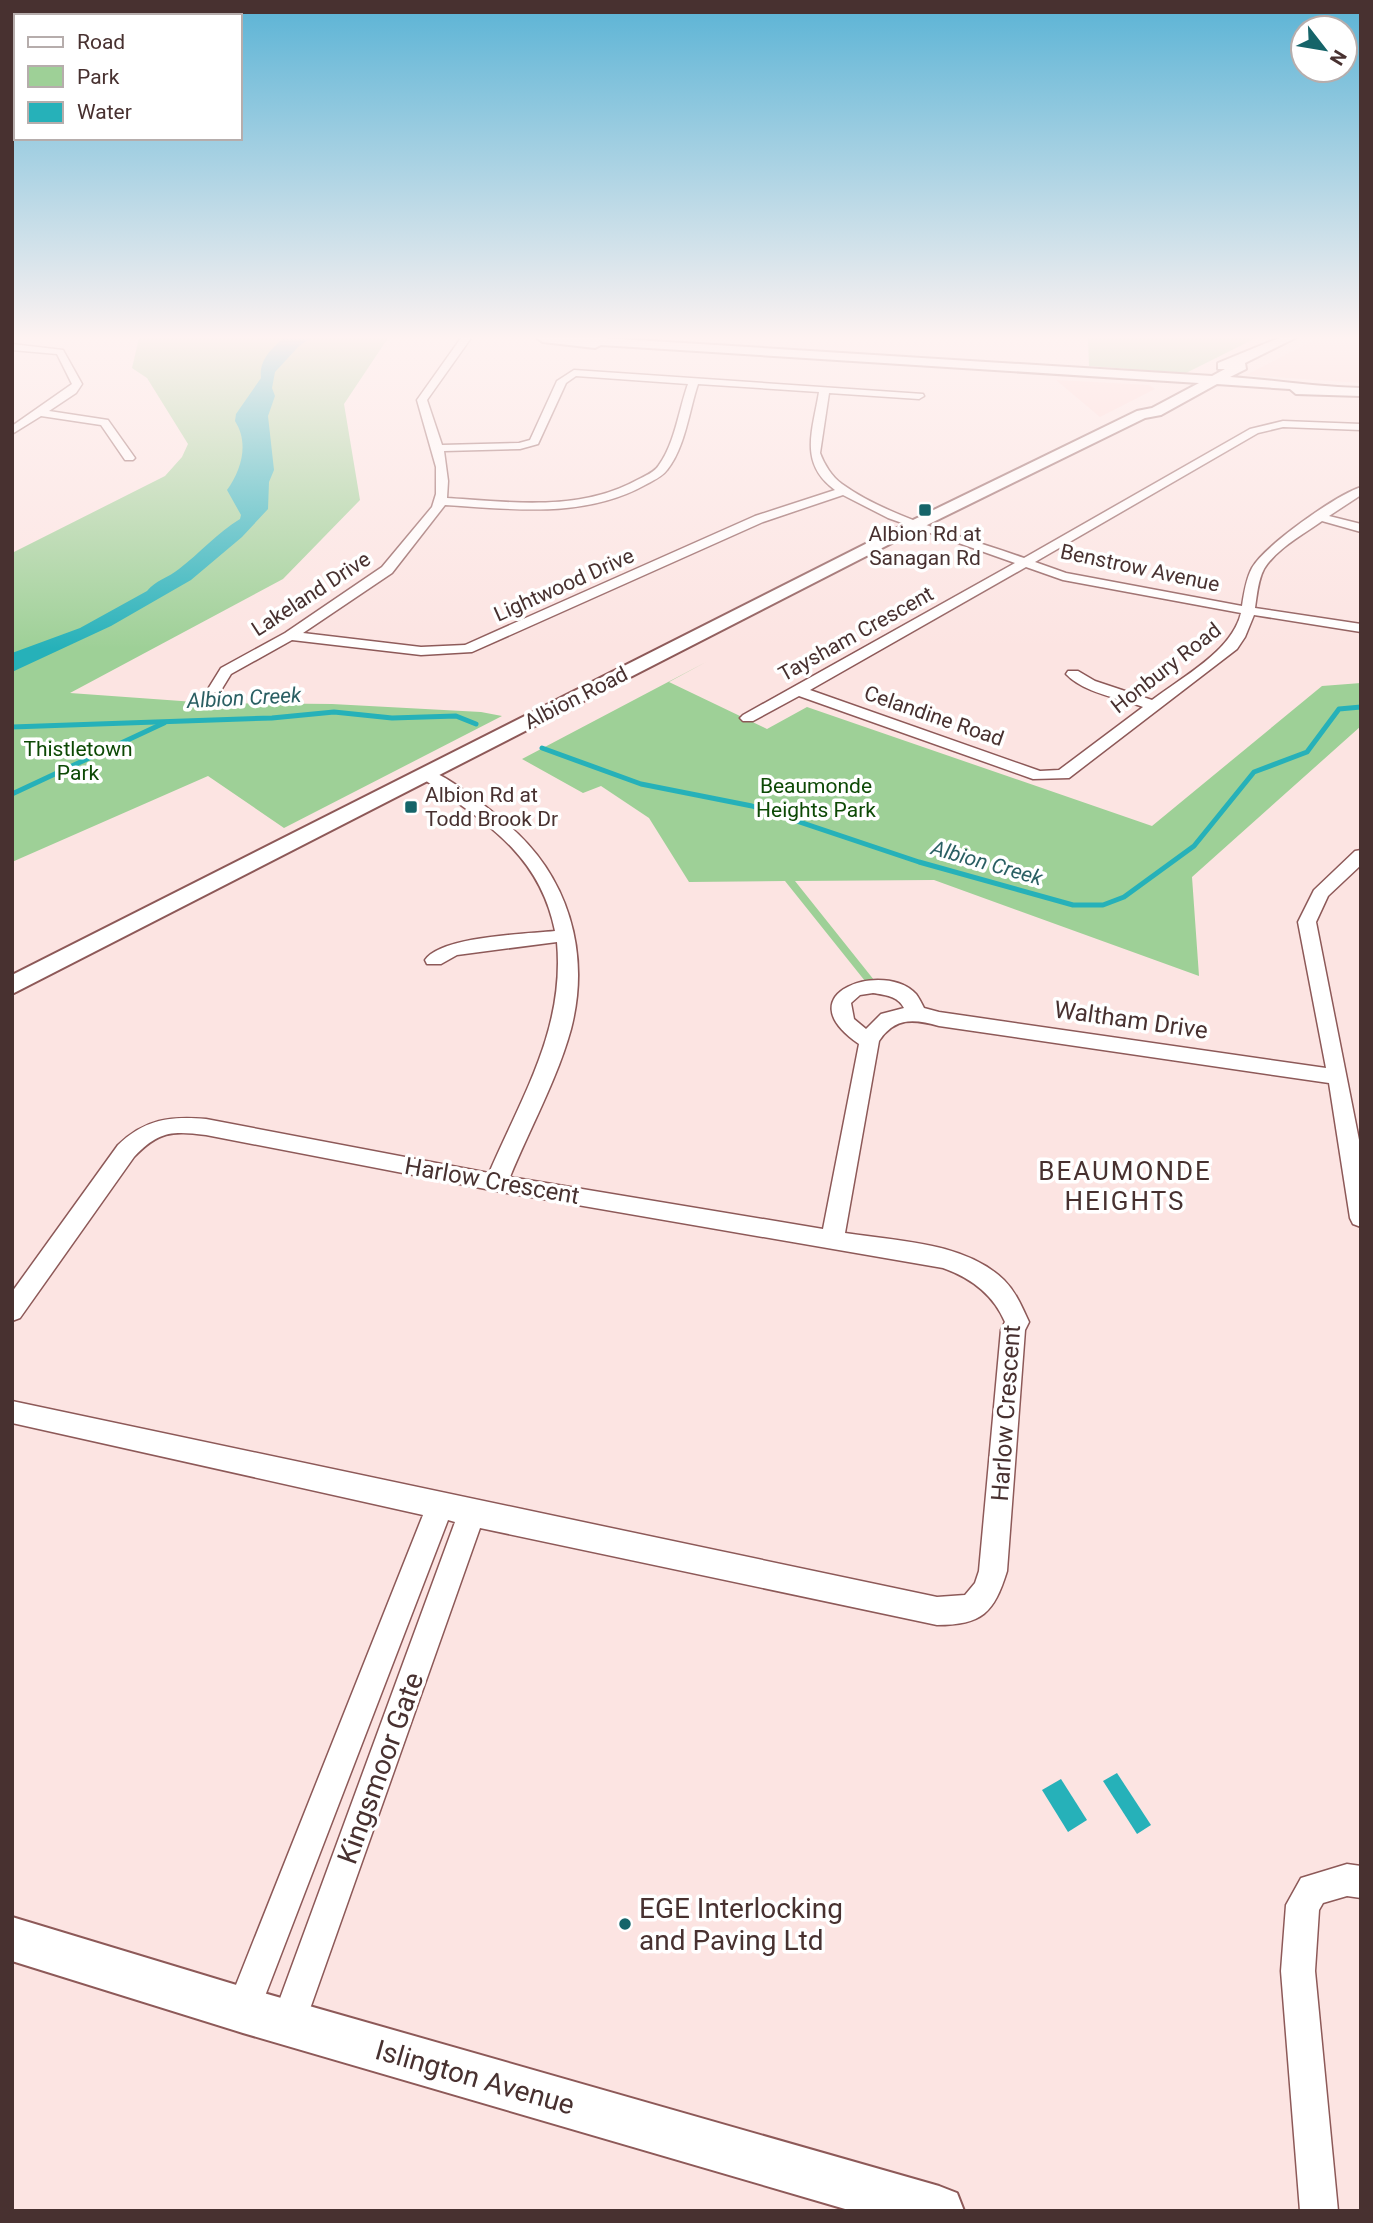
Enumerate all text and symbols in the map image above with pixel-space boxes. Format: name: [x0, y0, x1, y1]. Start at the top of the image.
legend: [14, 14, 242, 140]
north arrow: [1289, 14, 1359, 84]
text: Road: [77, 30, 125, 54]
text: N: [1325, 46, 1351, 69]
text: Park: [77, 65, 120, 89]
text: Water: [77, 100, 132, 124]
marker: Albion Rd at Sanagan Rd: [917, 502, 933, 518]
place label: Albion Rd at Sanagan Rd: [869, 522, 982, 570]
street label: Benstrow Avenue: [1058, 539, 1222, 597]
street label: Lightwood Drive: [490, 543, 638, 627]
street label: Lakeland Drive: [247, 547, 375, 641]
street label: Taysham Crescent: [774, 581, 938, 686]
street label: Honbury Road: [1106, 618, 1226, 718]
street label: Albion Road: [520, 662, 632, 734]
street label: Celandine Road: [861, 681, 1007, 751]
water label: Albion Creek: [185, 683, 302, 713]
park label: Thistletown Park: [23, 737, 133, 785]
park label: Beaumonde Heights Park: [756, 774, 876, 822]
place label: Albion Rd at Todd Brook Dr: [425, 783, 558, 831]
marker: Albion Rd at Todd Brook Dr: [403, 799, 419, 815]
water label: Albion Creek: [928, 835, 1046, 891]
street label: Waltham Drive: [1052, 995, 1210, 1045]
street label: Harlow Crescent: [402, 1152, 582, 1210]
district label: BEAUMONDE HEIGHTS: [1038, 1156, 1212, 1216]
street label: Harlow Crescent: [986, 1324, 1026, 1502]
street label: Kingsmoor Gate: [331, 1668, 430, 1868]
place label: EGE Interlocking and Paving Ltd: [639, 1892, 843, 1957]
marker: EGE Interlocking and Paving Ltd: [617, 1916, 633, 1932]
street label: Islington Avenue: [371, 2033, 578, 2122]

